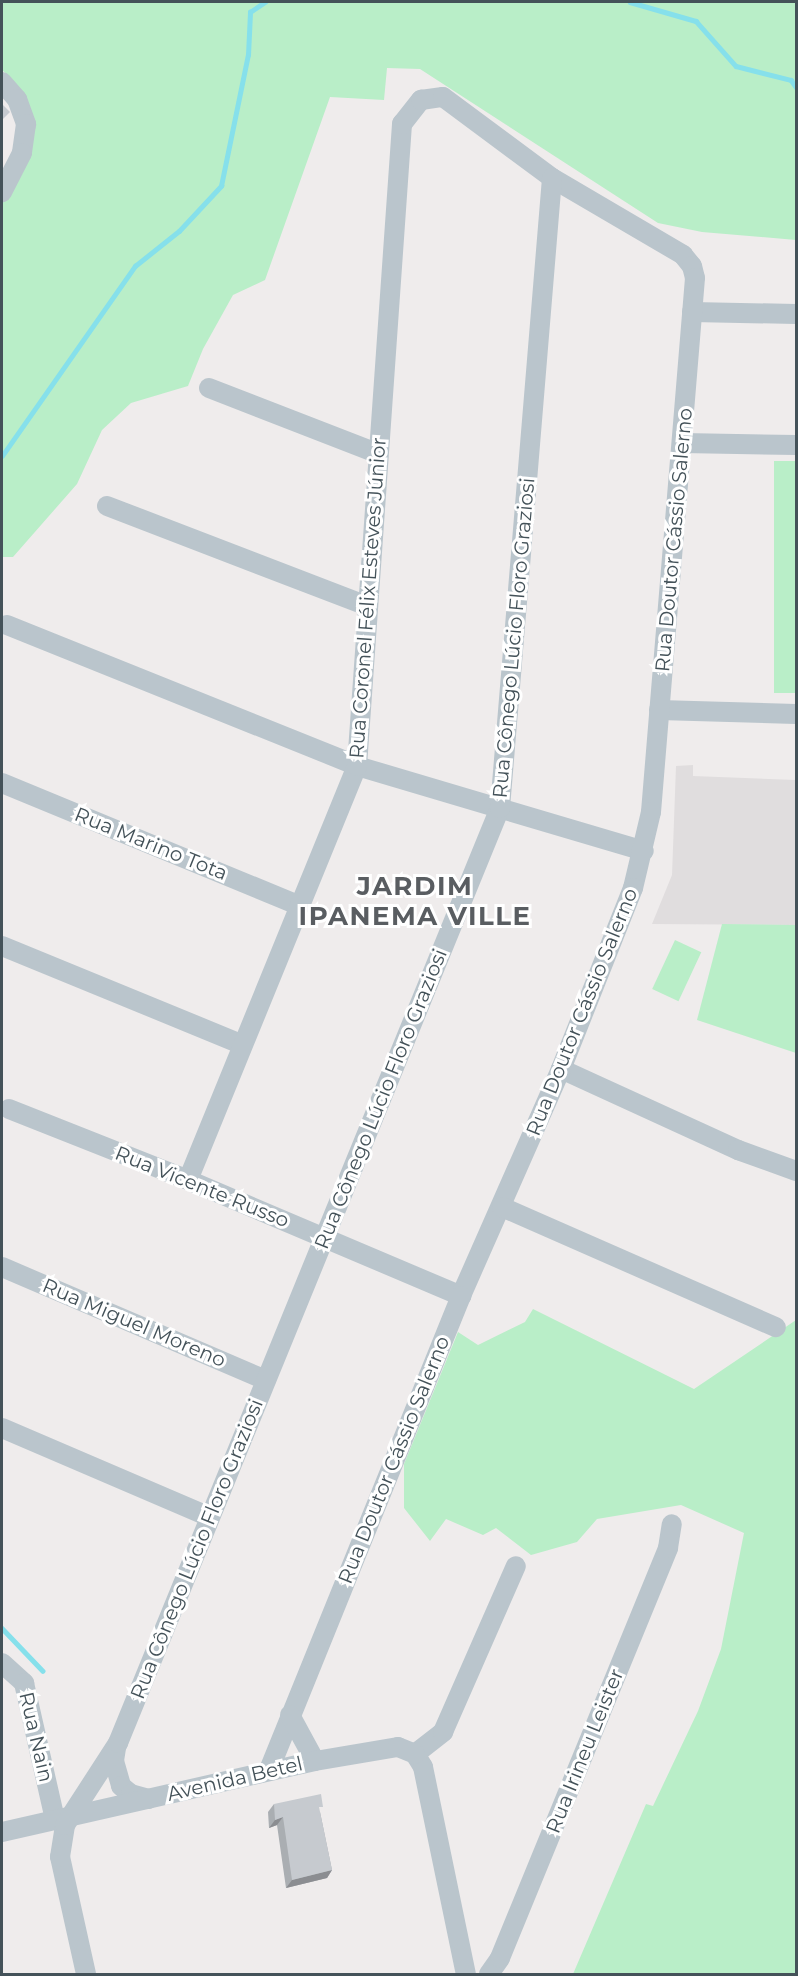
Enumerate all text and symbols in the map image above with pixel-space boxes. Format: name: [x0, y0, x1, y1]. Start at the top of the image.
street label: Rua Doutor Cássio Salerno: [650, 407, 698, 673]
street label: Rua Coronel Félix Esteves Júnior: [345, 437, 391, 759]
street label: Rua Cônego Lúcio Floro Graziosi: [488, 477, 540, 799]
street label: Rua Marino Tota: [71, 802, 231, 886]
district label: JARDIM IPANEMA VILLE: [299, 871, 531, 933]
street label: Rua Doutor Cássio Salerno: [521, 885, 643, 1139]
street label: Rua Cônego Lúcio Floro Graziosi: [310, 945, 452, 1253]
street label: Rua Vicente Russo: [111, 1141, 293, 1233]
street label: Rua Miguel Moreno: [39, 1274, 229, 1372]
street label: Rua Doutor Cássio Salerno: [333, 1333, 455, 1587]
street label: Rua Cônego Lúcio Floro Graziosi: [126, 1395, 268, 1703]
street label: Rua Irineu Leister: [541, 1665, 629, 1837]
street label: Rua Nain: [14, 1690, 58, 1784]
street label: Avenida Betel: [165, 1752, 305, 1806]

